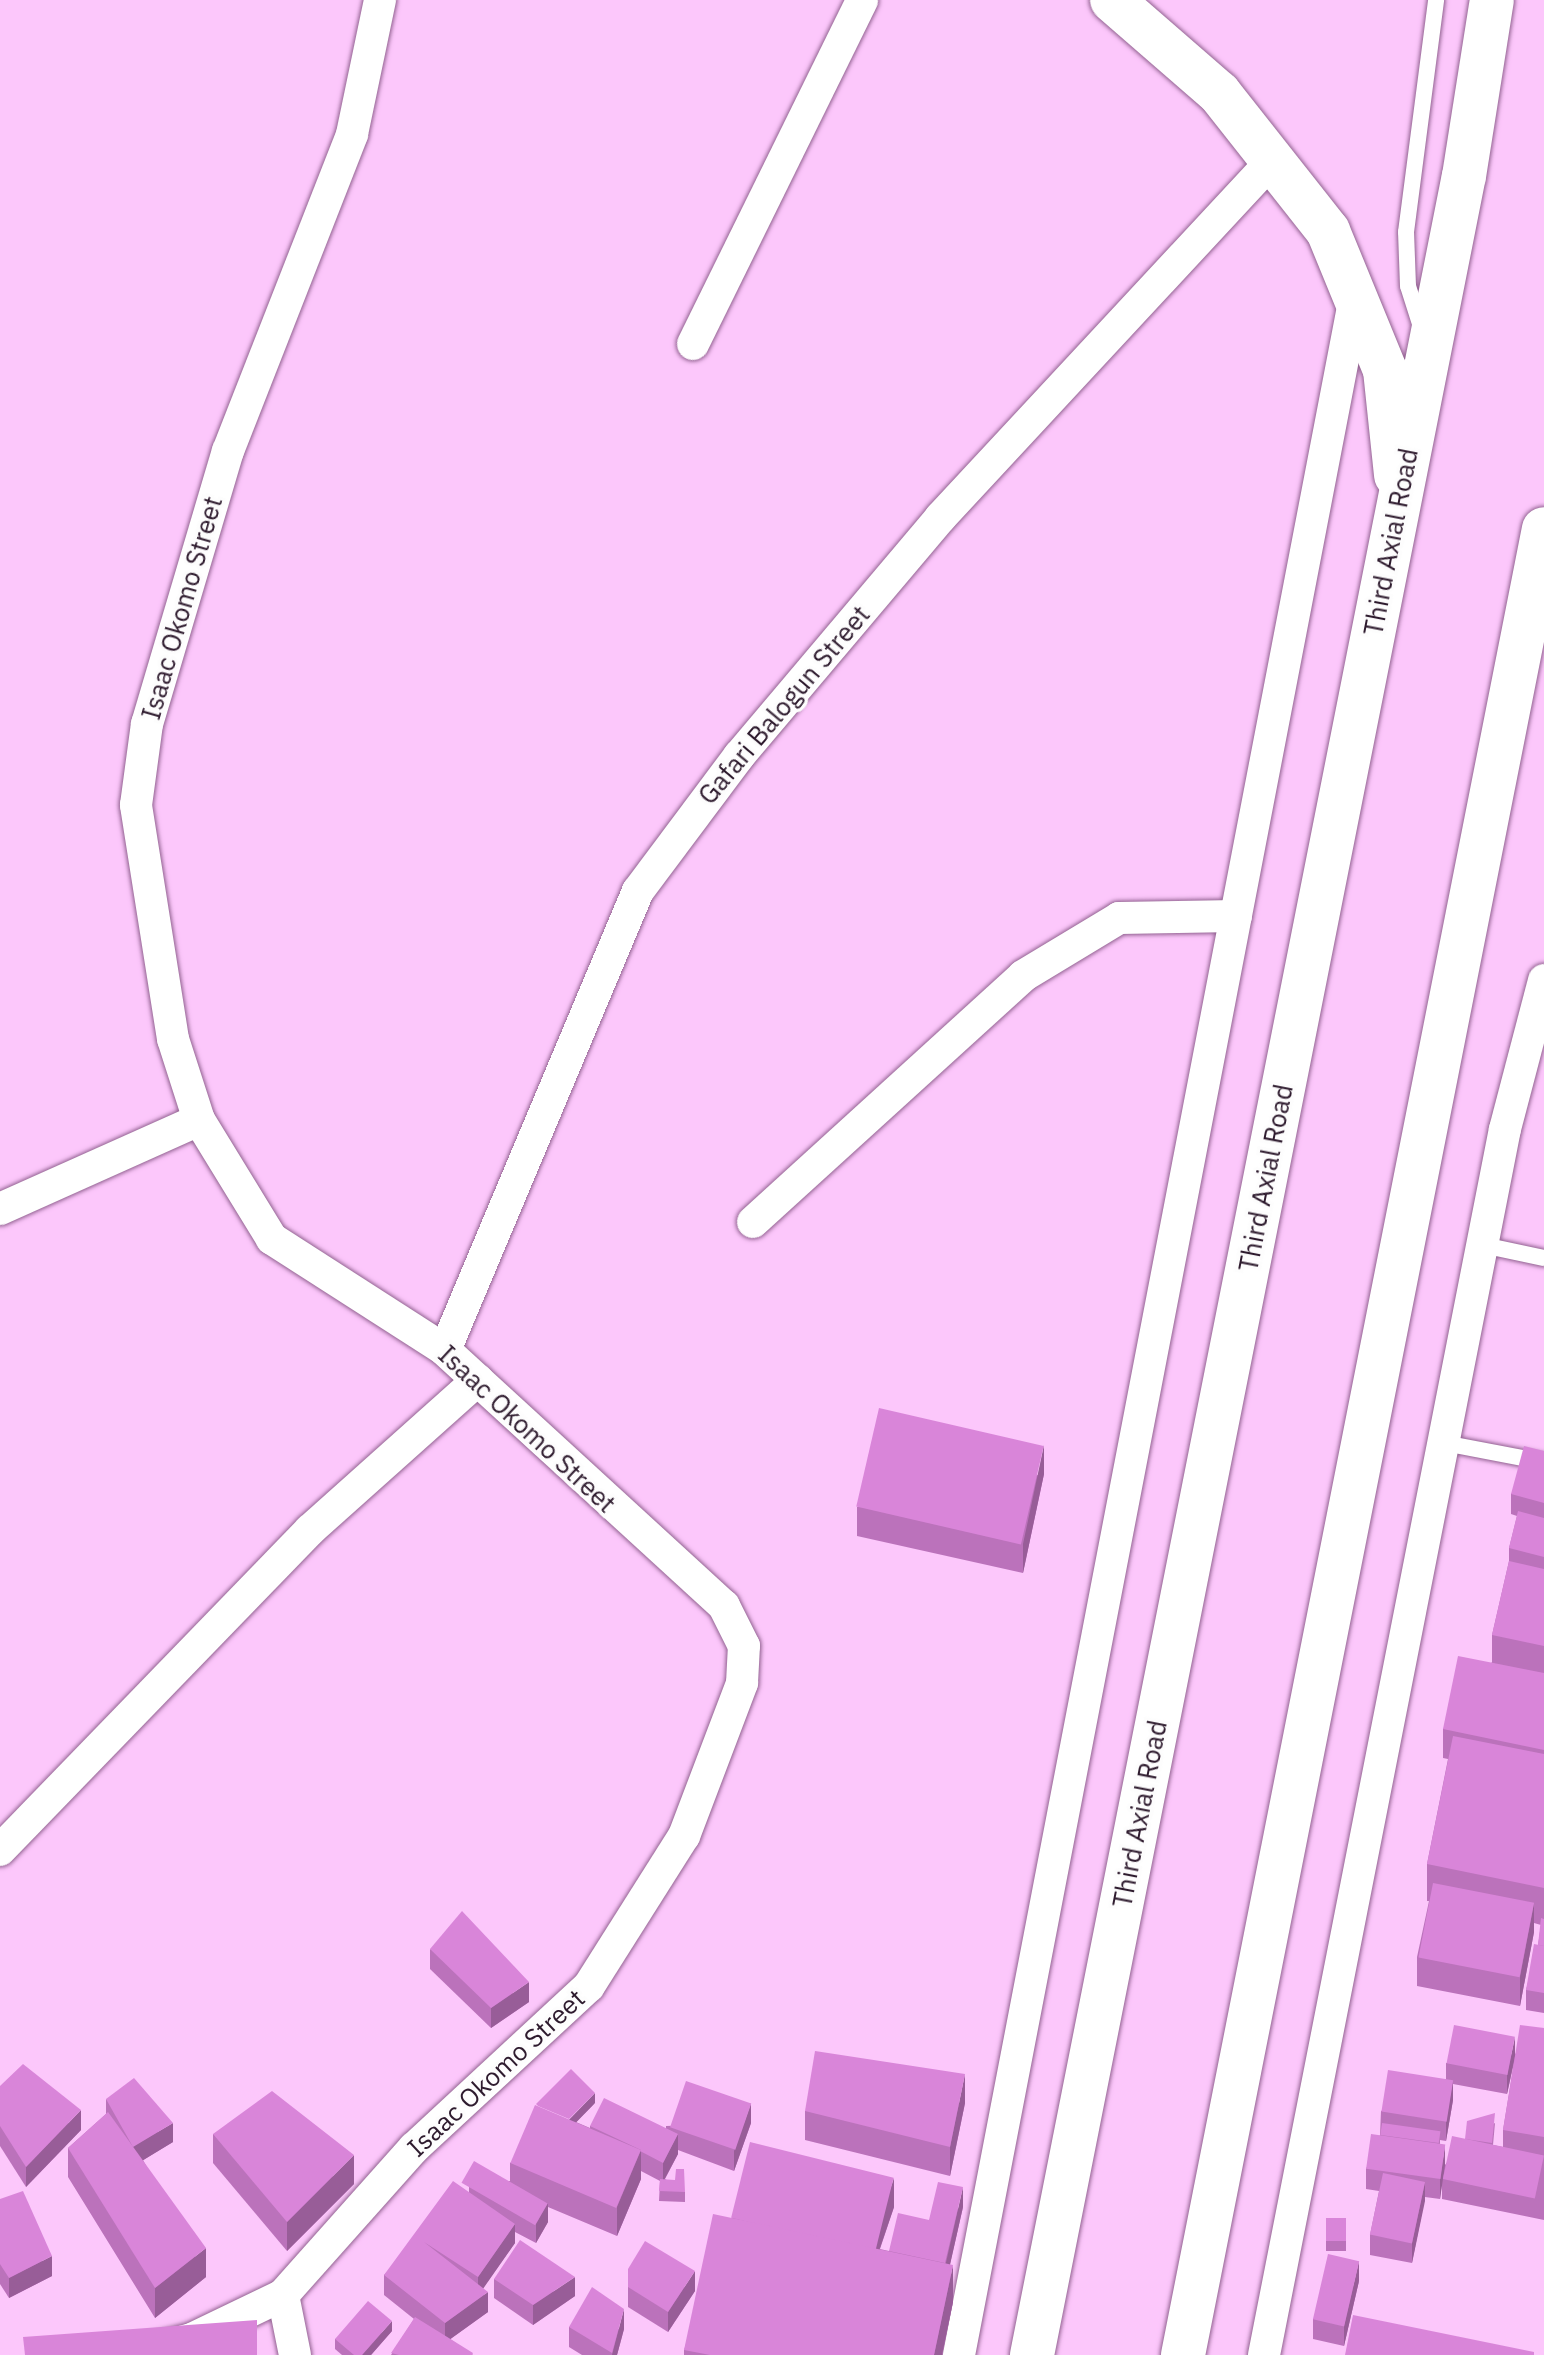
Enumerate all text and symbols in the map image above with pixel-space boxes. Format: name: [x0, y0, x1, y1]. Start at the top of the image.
street label: Third Axial Road: [1358, 446, 1424, 638]
street label: Isaac Okomo Street: [135, 493, 229, 723]
street label: Gafari Balogun Street: [692, 599, 876, 811]
street label: Third Axial Road: [1233, 1082, 1299, 1274]
street label: Isaac Okomo Street: [432, 1339, 622, 1519]
street label: Third Axial Road: [1107, 1718, 1173, 1910]
street label: Isaac Okomo Street: [401, 1983, 591, 2163]

